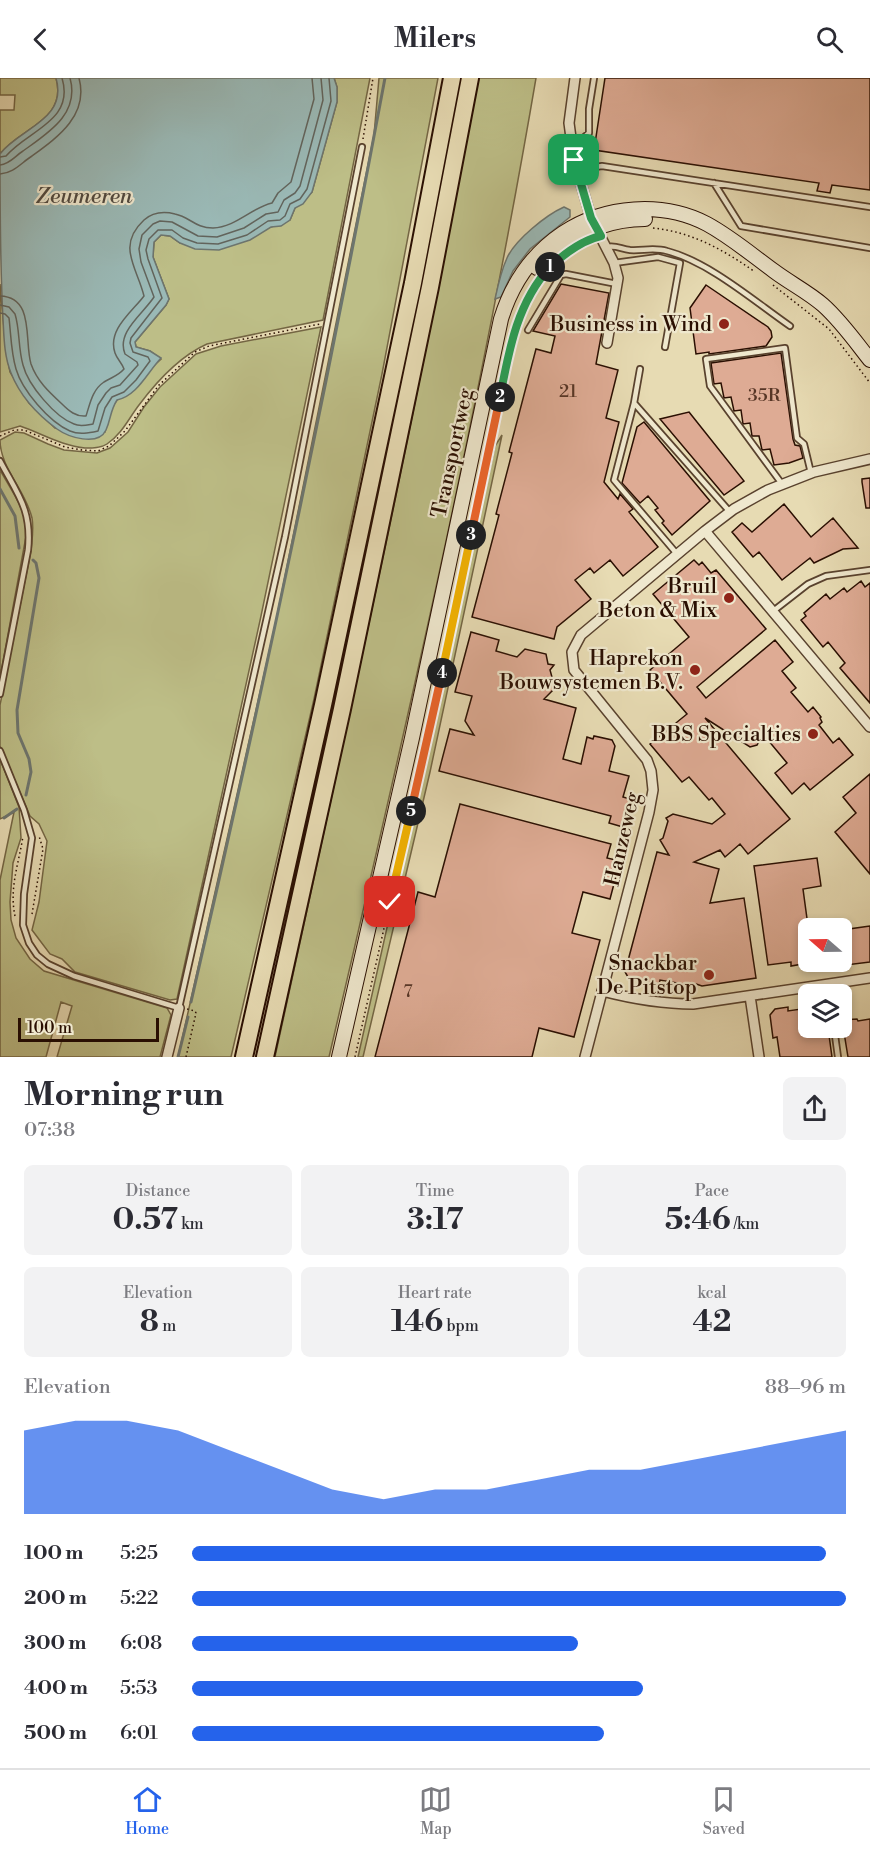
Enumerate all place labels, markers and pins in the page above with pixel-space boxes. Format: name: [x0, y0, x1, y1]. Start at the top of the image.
pin: [548, 134, 599, 185]
pin: 1: [535, 252, 565, 282]
place label: Business in Wind: [549, 312, 712, 338]
marker: Business in Wind: [717, 317, 731, 331]
pin: 2: [485, 382, 515, 412]
pin: 3: [456, 520, 486, 550]
place label: Bruil Beton & Mix: [598, 574, 717, 624]
marker: Bruil Beton & Mix: [722, 591, 736, 605]
place label: Haprekon Bouwsystemen B.V.: [499, 646, 683, 696]
pin: 4: [427, 658, 457, 688]
marker: Haprekon Bouwsystemen B.V.: [688, 663, 702, 677]
place label: BBS Specialties: [651, 722, 801, 748]
marker: BBS Specialties: [806, 727, 820, 741]
pin: 5: [396, 796, 426, 826]
pin: [364, 876, 415, 927]
place label: Snackbar De Pitstop: [597, 951, 697, 1001]
marker: Snackbar De Pitstop: [702, 968, 716, 982]

